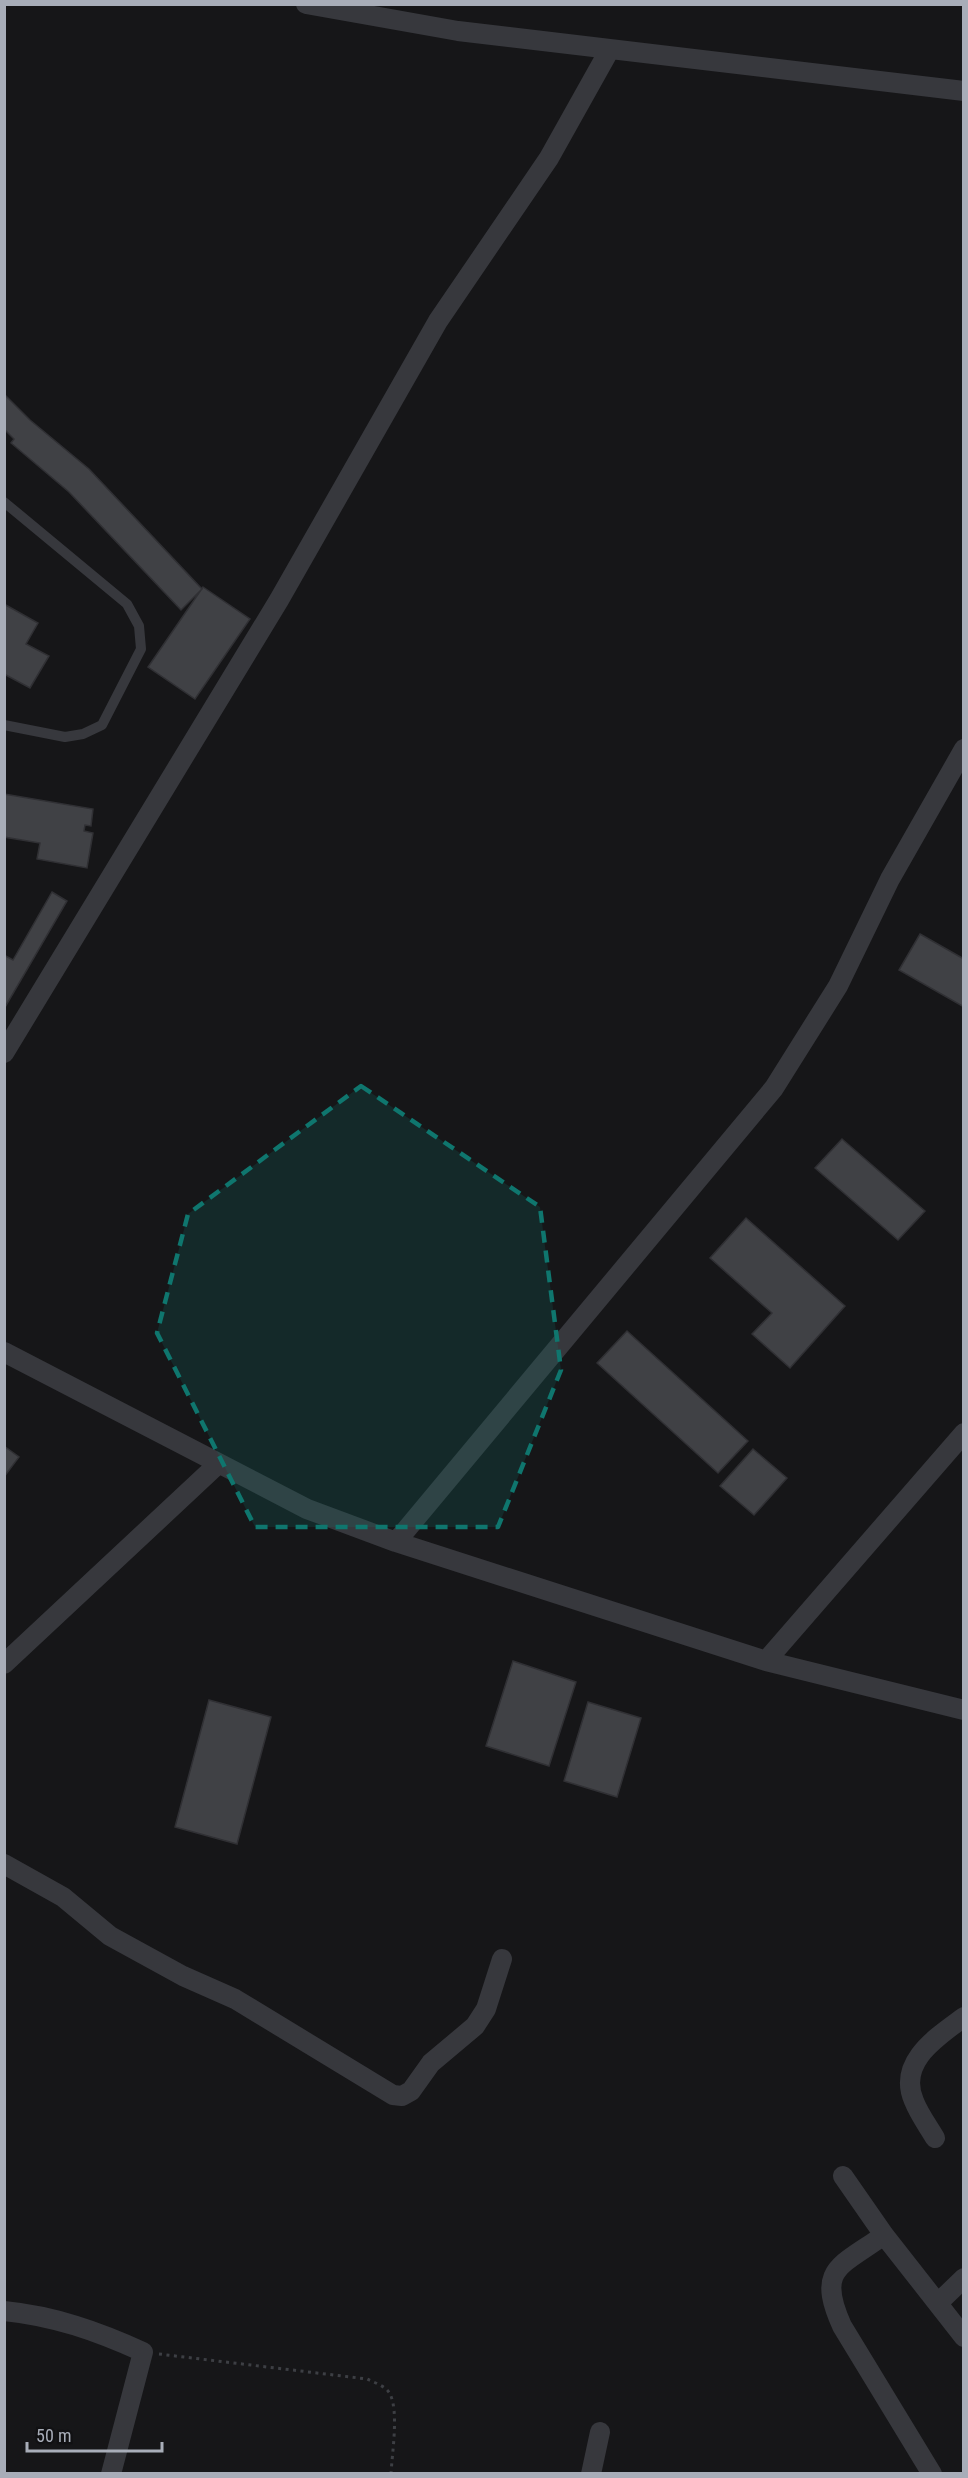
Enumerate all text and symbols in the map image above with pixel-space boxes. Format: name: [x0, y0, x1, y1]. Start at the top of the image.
scale bar: [27, 2415, 162, 2453]
text: 50 m: [36, 2425, 71, 2446]

